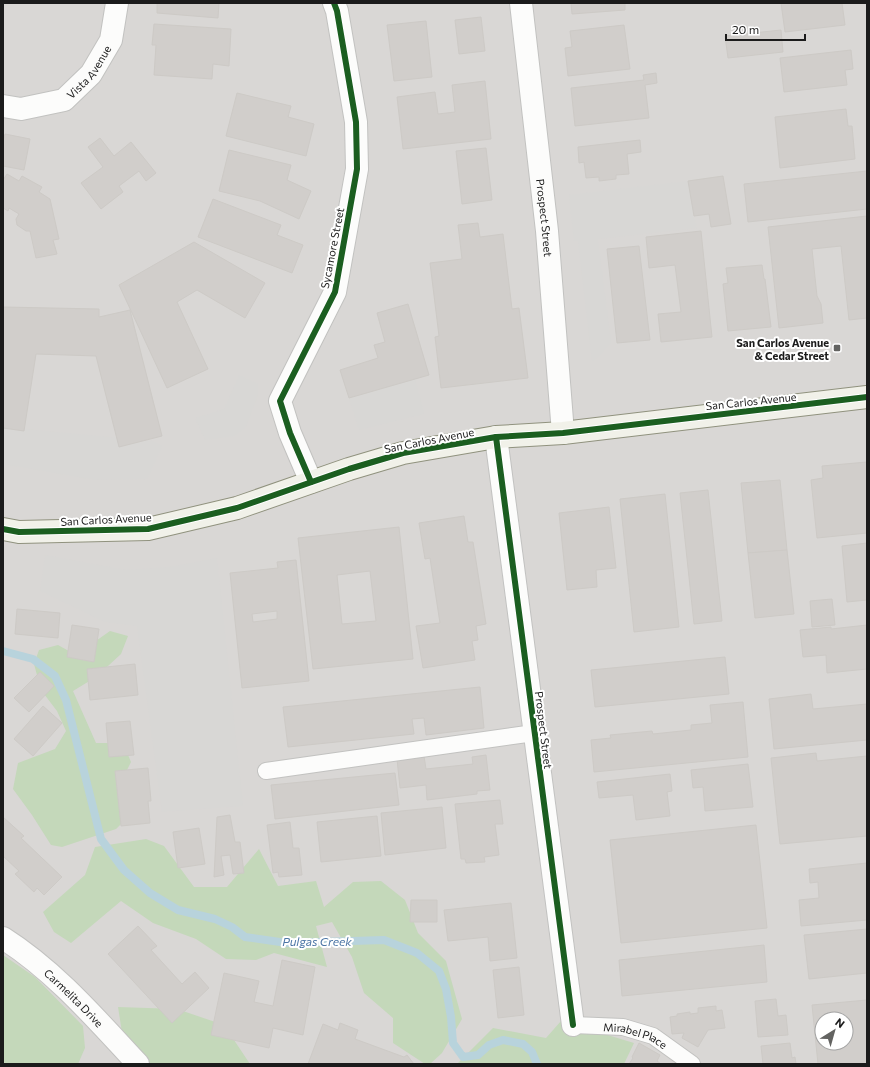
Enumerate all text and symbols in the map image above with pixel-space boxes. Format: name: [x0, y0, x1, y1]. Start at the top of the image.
scale bar: [726, 16, 805, 42]
text: 20 m: [732, 22, 759, 36]
street label: Vista Avenue: [64, 42, 113, 101]
street label: Prospect Street: [535, 178, 556, 258]
street label: Sycamore Street: [318, 206, 346, 290]
place label: San Carlos Avenue & Cedar Street: [736, 336, 829, 362]
marker: San Carlos Avenue & Cedar Street: [832, 343, 842, 353]
street label: San Carlos Avenue: [705, 390, 797, 412]
street label: San Carlos Avenue: [383, 425, 475, 455]
street label: San Carlos Avenue: [60, 510, 152, 528]
street label: Prospect Street: [533, 690, 555, 770]
water label: Pulgas Creek: [282, 934, 352, 948]
street label: Carmelita Drive: [42, 966, 107, 1029]
north arrow: [814, 1011, 854, 1051]
text: N: [833, 1015, 848, 1030]
street label: Mirabel Place: [603, 1020, 670, 1051]

